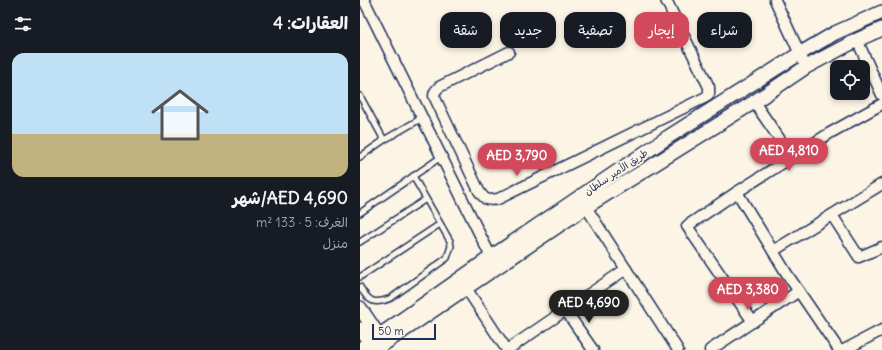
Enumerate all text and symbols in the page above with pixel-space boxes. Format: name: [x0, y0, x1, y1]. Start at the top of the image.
text: العقارات: 4: [273, 12, 348, 34]
chip: شقة: [440, 12, 492, 48]
chip: جديد: [500, 12, 556, 48]
chip: تصفية: [564, 12, 626, 48]
chip: إيجار: [634, 12, 689, 48]
chip: شراء: [697, 12, 752, 48]
icon: filters: [12, 13, 34, 35]
map controls: [830, 60, 870, 100]
button: locate: [830, 60, 870, 100]
icon: home: [144, 79, 216, 151]
pin: AED 4,810: [743, 138, 835, 172]
text: AED 4,810: [759, 142, 819, 159]
pin: AED 3,790: [471, 143, 563, 177]
street label: طريق الأمير سلطان: [582, 146, 650, 198]
text: AED 3,790: [487, 147, 547, 164]
text: AED 4,690/شهر: [232, 187, 348, 209]
text: الغرف: 5 · 133 m²: [256, 214, 348, 231]
text: منزل: [322, 235, 348, 252]
pin: AED 3,380: [702, 277, 794, 311]
text: AED 3,380: [717, 281, 779, 298]
pin: AED 4,690: [543, 290, 635, 324]
text: AED 4,690: [558, 294, 620, 311]
scale bar: [372, 322, 436, 341]
text: 50 m: [378, 324, 404, 338]

